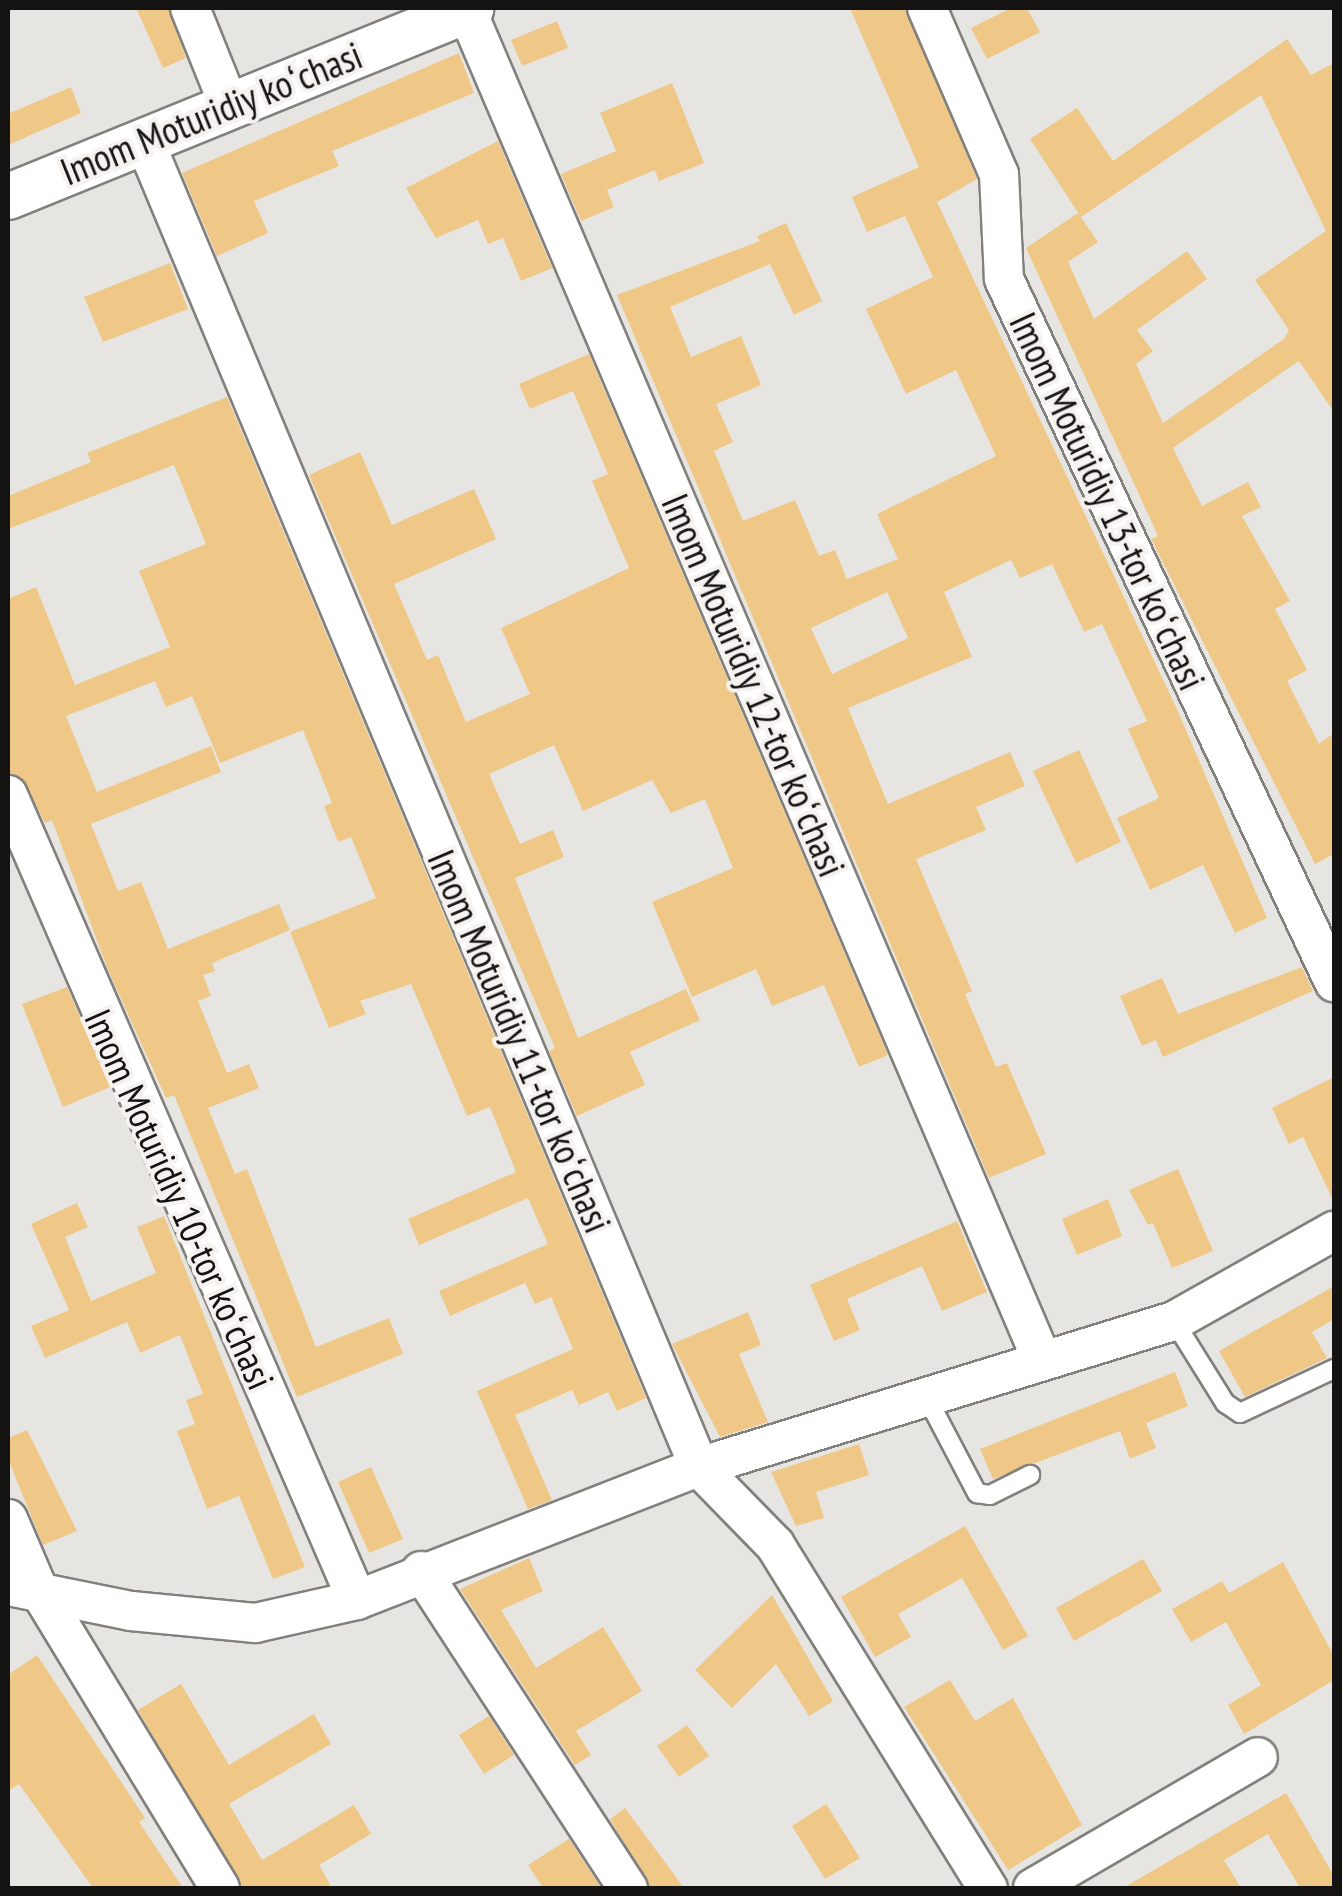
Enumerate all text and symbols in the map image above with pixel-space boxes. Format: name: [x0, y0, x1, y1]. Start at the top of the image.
street label: Imom Moturidiy koʻchasi: [53, 32, 369, 194]
street label: Imom Moturidiy 13-tor koʻchasi: [1000, 305, 1216, 697]
street label: Imom Moturidiy 12-tor koʻchasi: [652, 486, 856, 884]
street label: Imom Moturidiy 11-tor koʻchasi: [418, 842, 622, 1240]
street label: Imom Moturidiy 10-tor koʻchasi: [75, 1001, 285, 1397]

